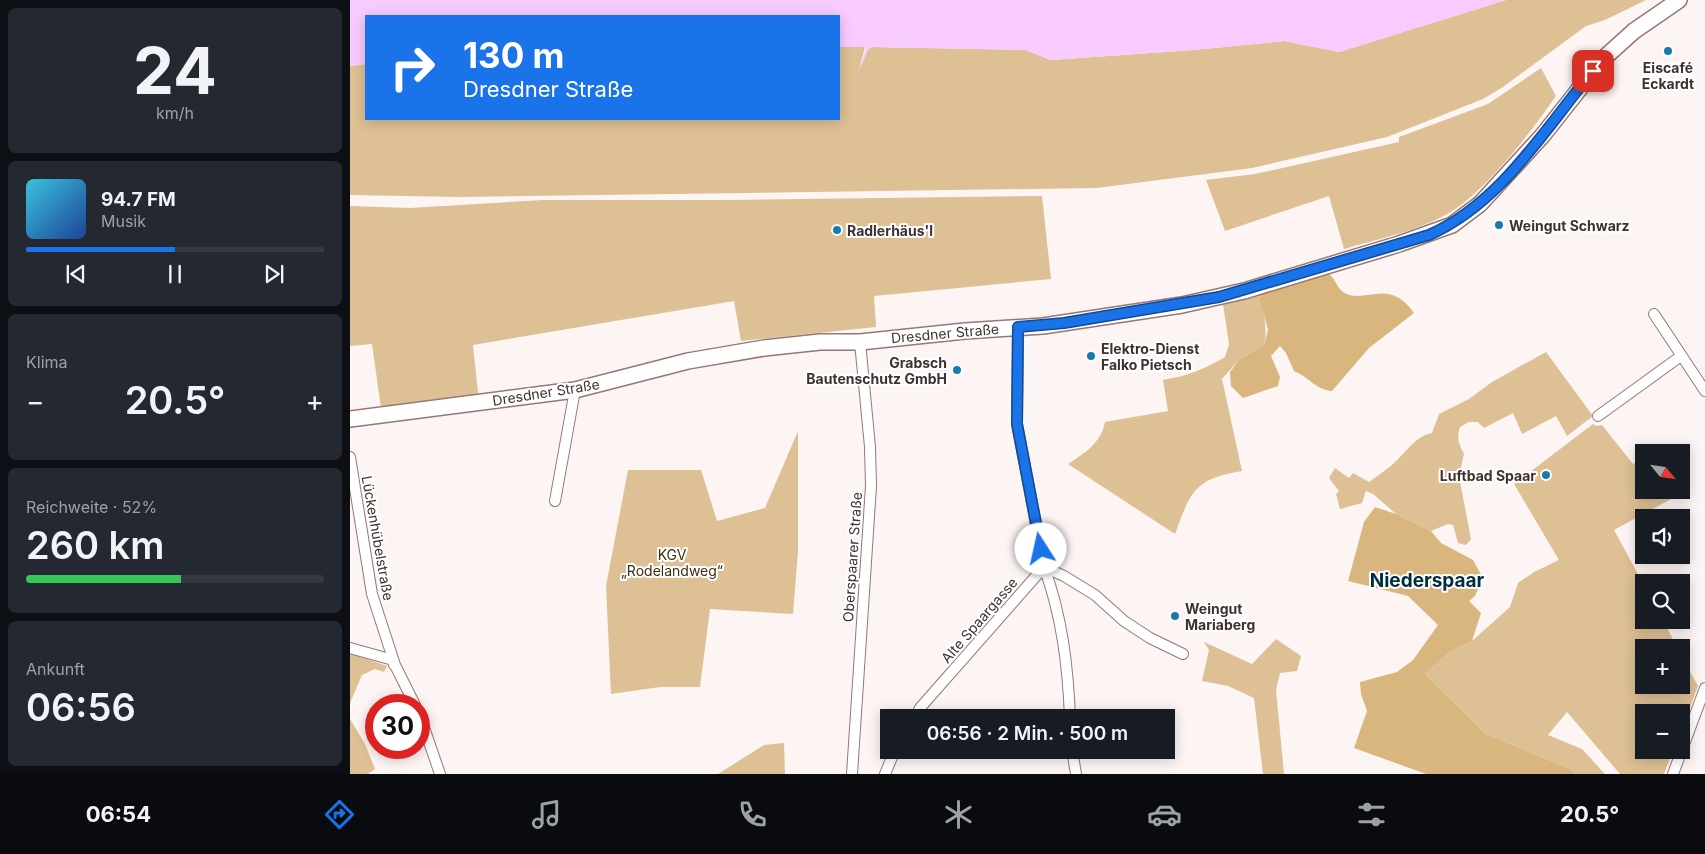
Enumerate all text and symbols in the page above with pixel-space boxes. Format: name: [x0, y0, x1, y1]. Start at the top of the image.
text: 24: [133, 31, 217, 110]
text: 130 m: [463, 34, 565, 76]
icon: right: [380, 35, 445, 100]
marker: Eiscafé Eckardt: [1662, 45, 1674, 57]
pin: [1572, 50, 1614, 92]
icon: arrive: [1579, 57, 1607, 85]
place label: Eiscafé Eckardt: [1642, 59, 1694, 92]
text: Dresdner Straße: [463, 76, 633, 102]
text: km/h: [156, 103, 194, 123]
text: 94.7 FM: [101, 188, 176, 211]
text: Musik: [101, 211, 146, 231]
place label: Weingut Schwarz: [1509, 217, 1630, 234]
marker: Weingut Schwarz: [1493, 219, 1505, 231]
place label: Radlerhäus'l: [847, 222, 933, 239]
marker: Radlerhäus'l: [831, 224, 843, 236]
icon: previous: [62, 260, 90, 288]
icon: pause: [161, 260, 189, 288]
icon: next: [260, 260, 288, 288]
street label: Dresdner Straße: [890, 320, 1000, 346]
place label: Elektro-Dienst Falko Pietsch: [1101, 340, 1199, 373]
marker: Elektro-Dienst Falko Pietsch: [1085, 350, 1097, 362]
text: Klima: [26, 352, 68, 372]
place label: Grabsch Bautenschutz GmbH: [806, 354, 947, 387]
marker: Grabsch Bautenschutz GmbH: [951, 364, 963, 376]
street label: Dresdner Straße: [491, 375, 601, 409]
text: 20.5°: [125, 377, 225, 423]
text: −: [26, 384, 45, 418]
text: +: [305, 384, 324, 418]
north arrow: [1635, 444, 1690, 499]
map controls: [1635, 444, 1690, 759]
place label: Luftbad Spaar: [1440, 467, 1536, 484]
marker: Luftbad Spaar: [1540, 469, 1552, 481]
street label: Lückenhübelstraße: [359, 474, 397, 602]
street label: Oberspaarer Straße: [839, 491, 865, 623]
text: Reichweite · 52%: [26, 497, 157, 517]
button: sound: [1635, 509, 1690, 564]
text: 260 km: [26, 522, 164, 568]
position arrow: [1014, 522, 1066, 574]
park label: KGV „Rodelandweg“: [621, 546, 723, 579]
district label: Niederspaar: [1370, 569, 1485, 592]
street label: Alte Spaargasse: [937, 574, 1021, 666]
button: search: [1635, 574, 1690, 629]
place label: Weingut Mariaberg: [1185, 600, 1255, 633]
marker: Weingut Mariaberg: [1169, 610, 1181, 622]
button: +: [1635, 639, 1690, 694]
text: Ankunft: [26, 659, 85, 679]
text: 06:56: [26, 684, 136, 730]
speed limit sign: 30: [365, 694, 430, 759]
button: −: [1635, 704, 1690, 759]
text: 06:56 · 2 Min. · 500 m: [927, 722, 1128, 745]
icon: directions: [322, 797, 357, 832]
icon: music: [529, 797, 564, 832]
icon: phone: [735, 797, 770, 832]
icon: climate: [941, 797, 976, 832]
icon: car: [1147, 797, 1182, 832]
icon: filters: [1354, 797, 1389, 832]
text: 06:54: [86, 801, 151, 827]
text: 20.5°: [1560, 801, 1619, 827]

